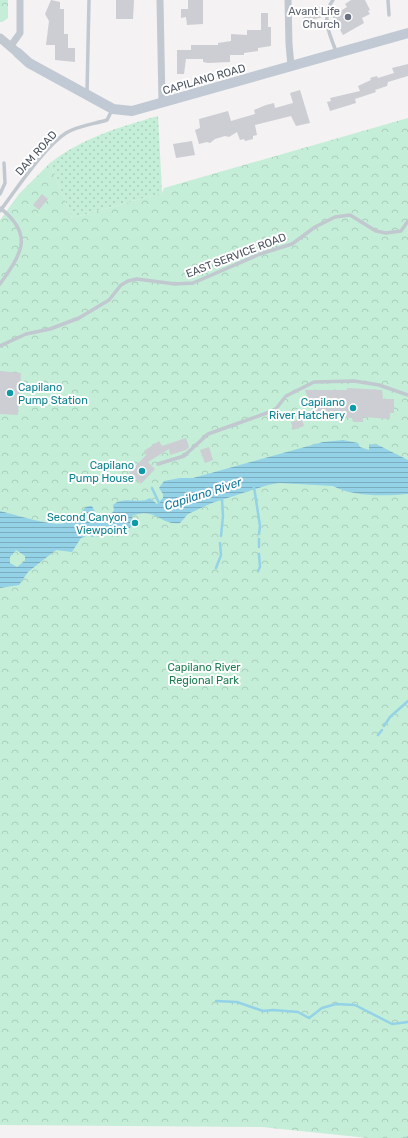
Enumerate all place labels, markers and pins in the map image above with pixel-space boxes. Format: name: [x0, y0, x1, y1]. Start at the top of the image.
place label: Avant Life Church: [288, 5, 340, 31]
marker: Avant Life Church: [343, 12, 353, 22]
place label: Capilano Pump Station: [18, 381, 88, 407]
marker: Capilano Pump Station: [5, 388, 15, 398]
place label: Capilano River Hatchery: [269, 396, 345, 422]
marker: Capilano River Hatchery: [348, 403, 358, 413]
place label: Capilano Pump House: [69, 459, 134, 485]
marker: Capilano Pump House: [137, 466, 147, 476]
place label: Second Canyon Viewpoint: [47, 511, 128, 537]
marker: Second Canyon Viewpoint: [130, 518, 140, 528]

